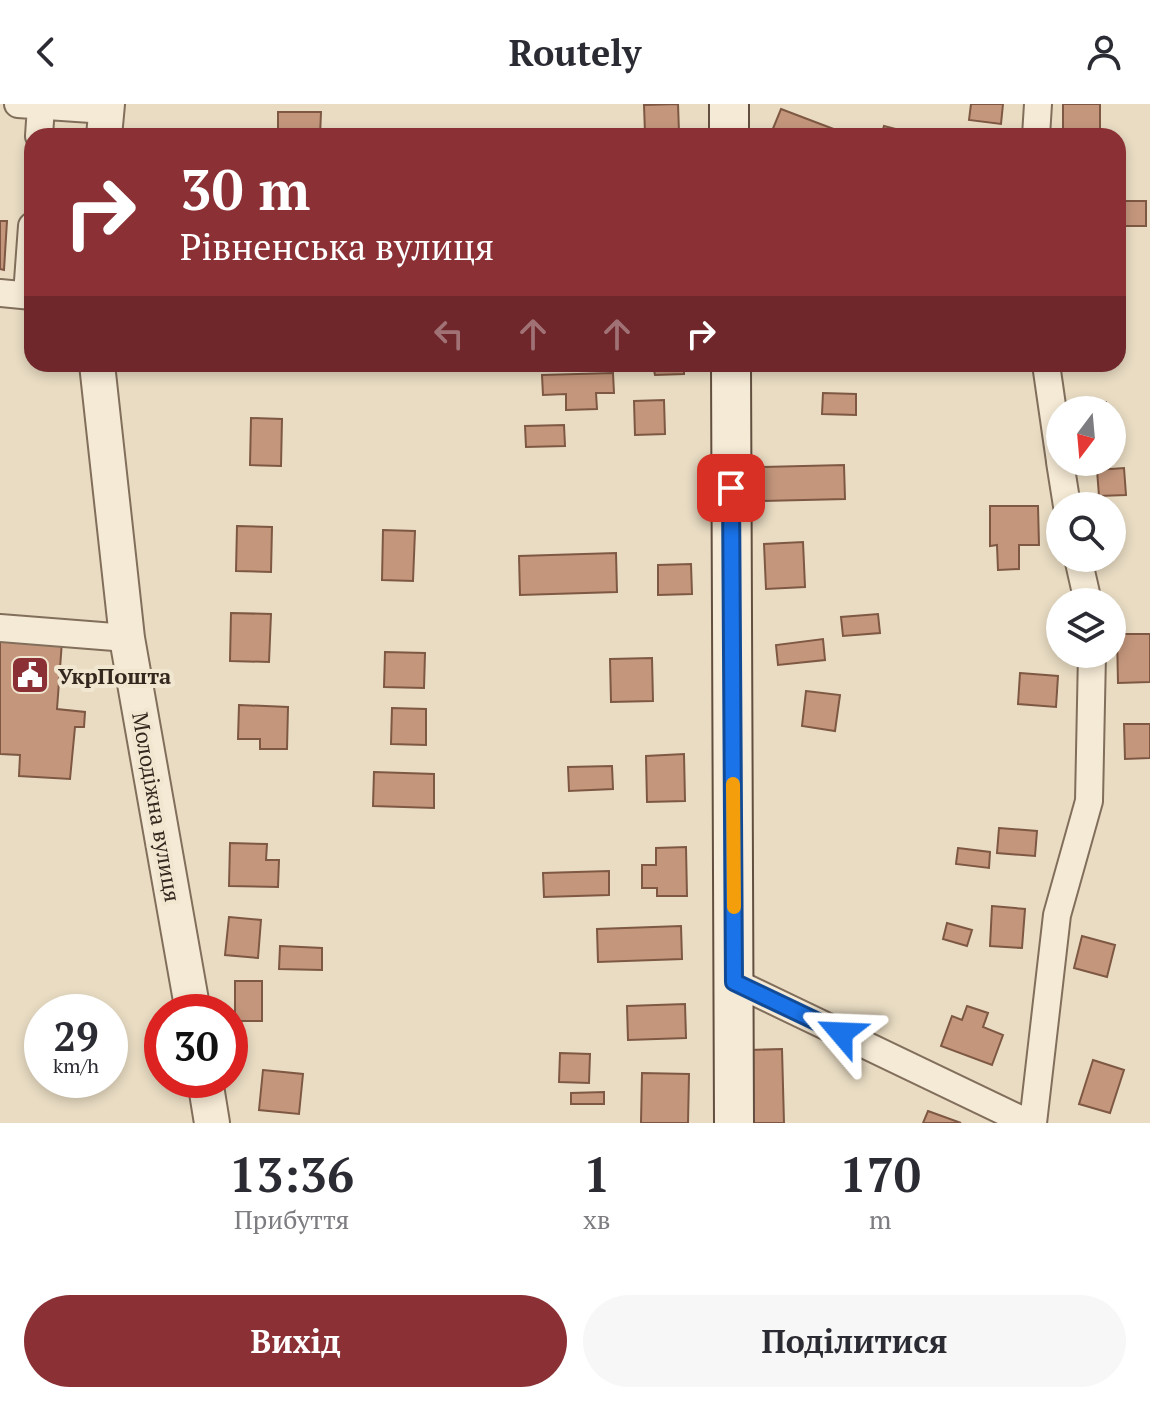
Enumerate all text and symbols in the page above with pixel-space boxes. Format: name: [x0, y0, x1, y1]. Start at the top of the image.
text: Routely: [509, 29, 641, 76]
icon: back: [24, 30, 68, 74]
icon: person: [1082, 30, 1126, 74]
text: 30 m: [180, 152, 310, 226]
icon: right: [48, 160, 152, 264]
text: Рівненська вулиця: [180, 223, 494, 270]
icon: left: [427, 312, 471, 356]
icon: ahead: [511, 312, 555, 356]
icon: ahead: [595, 312, 639, 356]
icon: right: [679, 312, 723, 356]
north arrow: [1046, 396, 1126, 476]
map controls: [1046, 396, 1126, 668]
pin: [697, 454, 765, 522]
icon: arrive: [709, 466, 753, 510]
button: search: [1046, 492, 1126, 572]
button: layers: [1046, 588, 1126, 668]
public building icon: УкрПошта: [9, 654, 51, 696]
place label: УкрПошта: [58, 661, 171, 690]
street label: Молодіжна вулиця: [126, 710, 188, 904]
position arrow: [799, 991, 883, 1075]
speed limit sign: 30: [144, 994, 248, 1098]
text: 29: [53, 1009, 99, 1062]
text: km/h: [53, 1052, 99, 1079]
text: 13:36: [229, 1142, 354, 1206]
text: 1: [583, 1142, 610, 1206]
text: 170: [840, 1142, 921, 1206]
text: Прибуття: [234, 1202, 349, 1236]
text: хв: [583, 1202, 610, 1236]
text: m: [869, 1202, 891, 1236]
button: Вихід: [24, 1295, 567, 1387]
button: Поділитися: [583, 1295, 1126, 1387]

